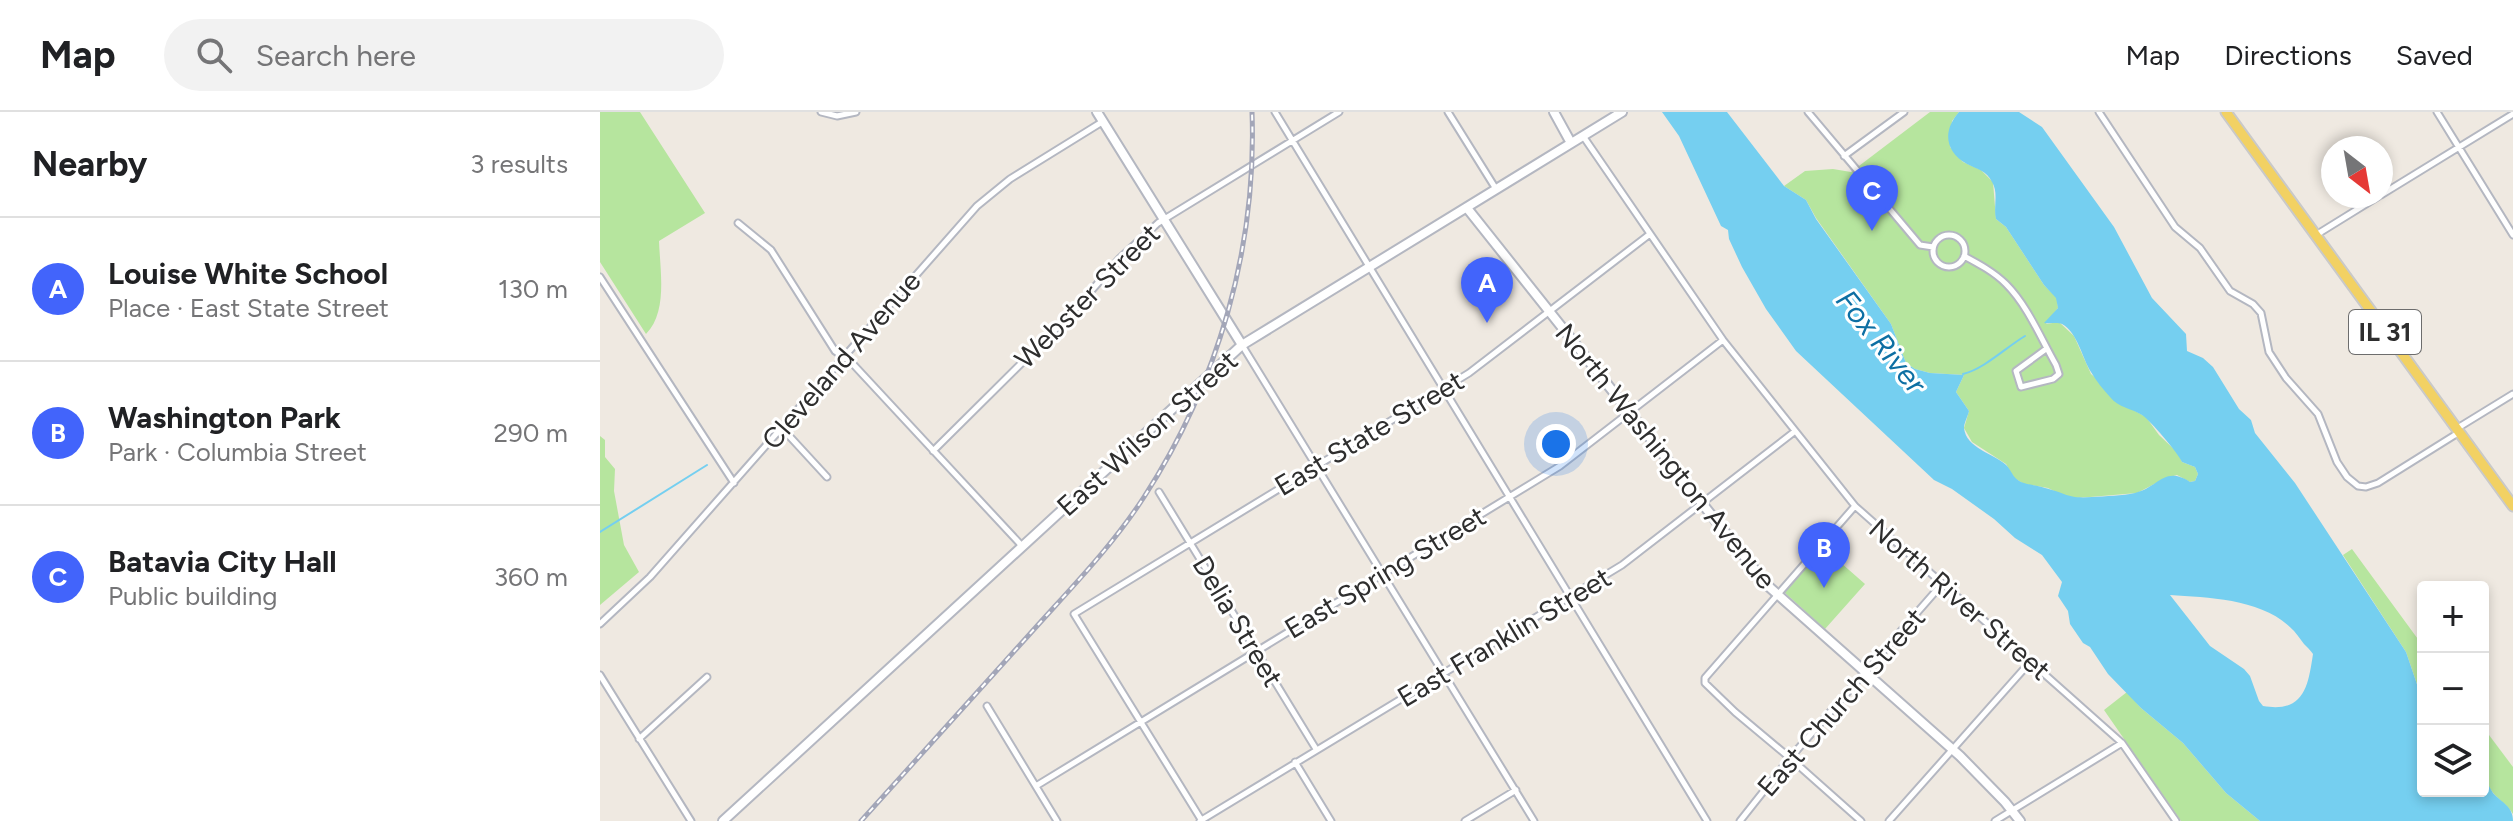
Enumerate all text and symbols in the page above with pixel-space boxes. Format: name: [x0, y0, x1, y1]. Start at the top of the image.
search box: [164, 19, 724, 91]
text: Map: [40, 32, 116, 78]
icon: search: [192, 33, 236, 77]
text: Search here: [256, 37, 416, 74]
text: Map: [2126, 38, 2180, 72]
text: Directions: [2224, 38, 2352, 72]
text: Saved: [2396, 38, 2473, 72]
north arrow: [2321, 136, 2393, 208]
text: Nearby: [32, 144, 147, 185]
text: 3 results: [470, 148, 568, 180]
pin: C: [1846, 165, 1898, 231]
street label: Webster Street: [1007, 216, 1167, 376]
text: Louise White School: [108, 255, 388, 292]
pin: A: [1461, 257, 1513, 323]
street label: Cleveland Avenue: [754, 264, 928, 456]
text: A: [49, 273, 67, 305]
text: 130 m: [498, 273, 568, 305]
water label: Fox River: [1828, 282, 1936, 402]
text: Place · East State Street: [108, 292, 389, 324]
road number: IL 31: [2349, 310, 2421, 354]
street label: North Washington Avenue: [1548, 316, 1784, 596]
street label: East Wilson Street: [1050, 343, 1244, 523]
street label: East State Street: [1268, 363, 1470, 503]
text: Washington Park: [108, 399, 341, 436]
text: B: [50, 417, 66, 449]
text: 290 m: [494, 417, 568, 449]
your location: [1536, 424, 1576, 464]
text: Park · Columbia Street: [108, 436, 367, 468]
street label: East Spring Street: [1278, 499, 1492, 645]
street label: North River Street: [1862, 511, 2058, 687]
pin: B: [1798, 522, 1850, 588]
text: Batavia City Hall: [108, 543, 337, 580]
street label: Delia Street: [1186, 549, 1290, 693]
street label: East Franklin Street: [1391, 560, 1617, 714]
text: C: [49, 561, 67, 593]
text: 360 m: [494, 561, 568, 593]
text: Public building: [108, 580, 277, 612]
map controls: [2417, 581, 2489, 797]
button: +: [2417, 581, 2489, 653]
street label: East Church Street: [1750, 601, 1932, 803]
button: −: [2417, 653, 2489, 725]
button: layers: [2417, 725, 2489, 797]

